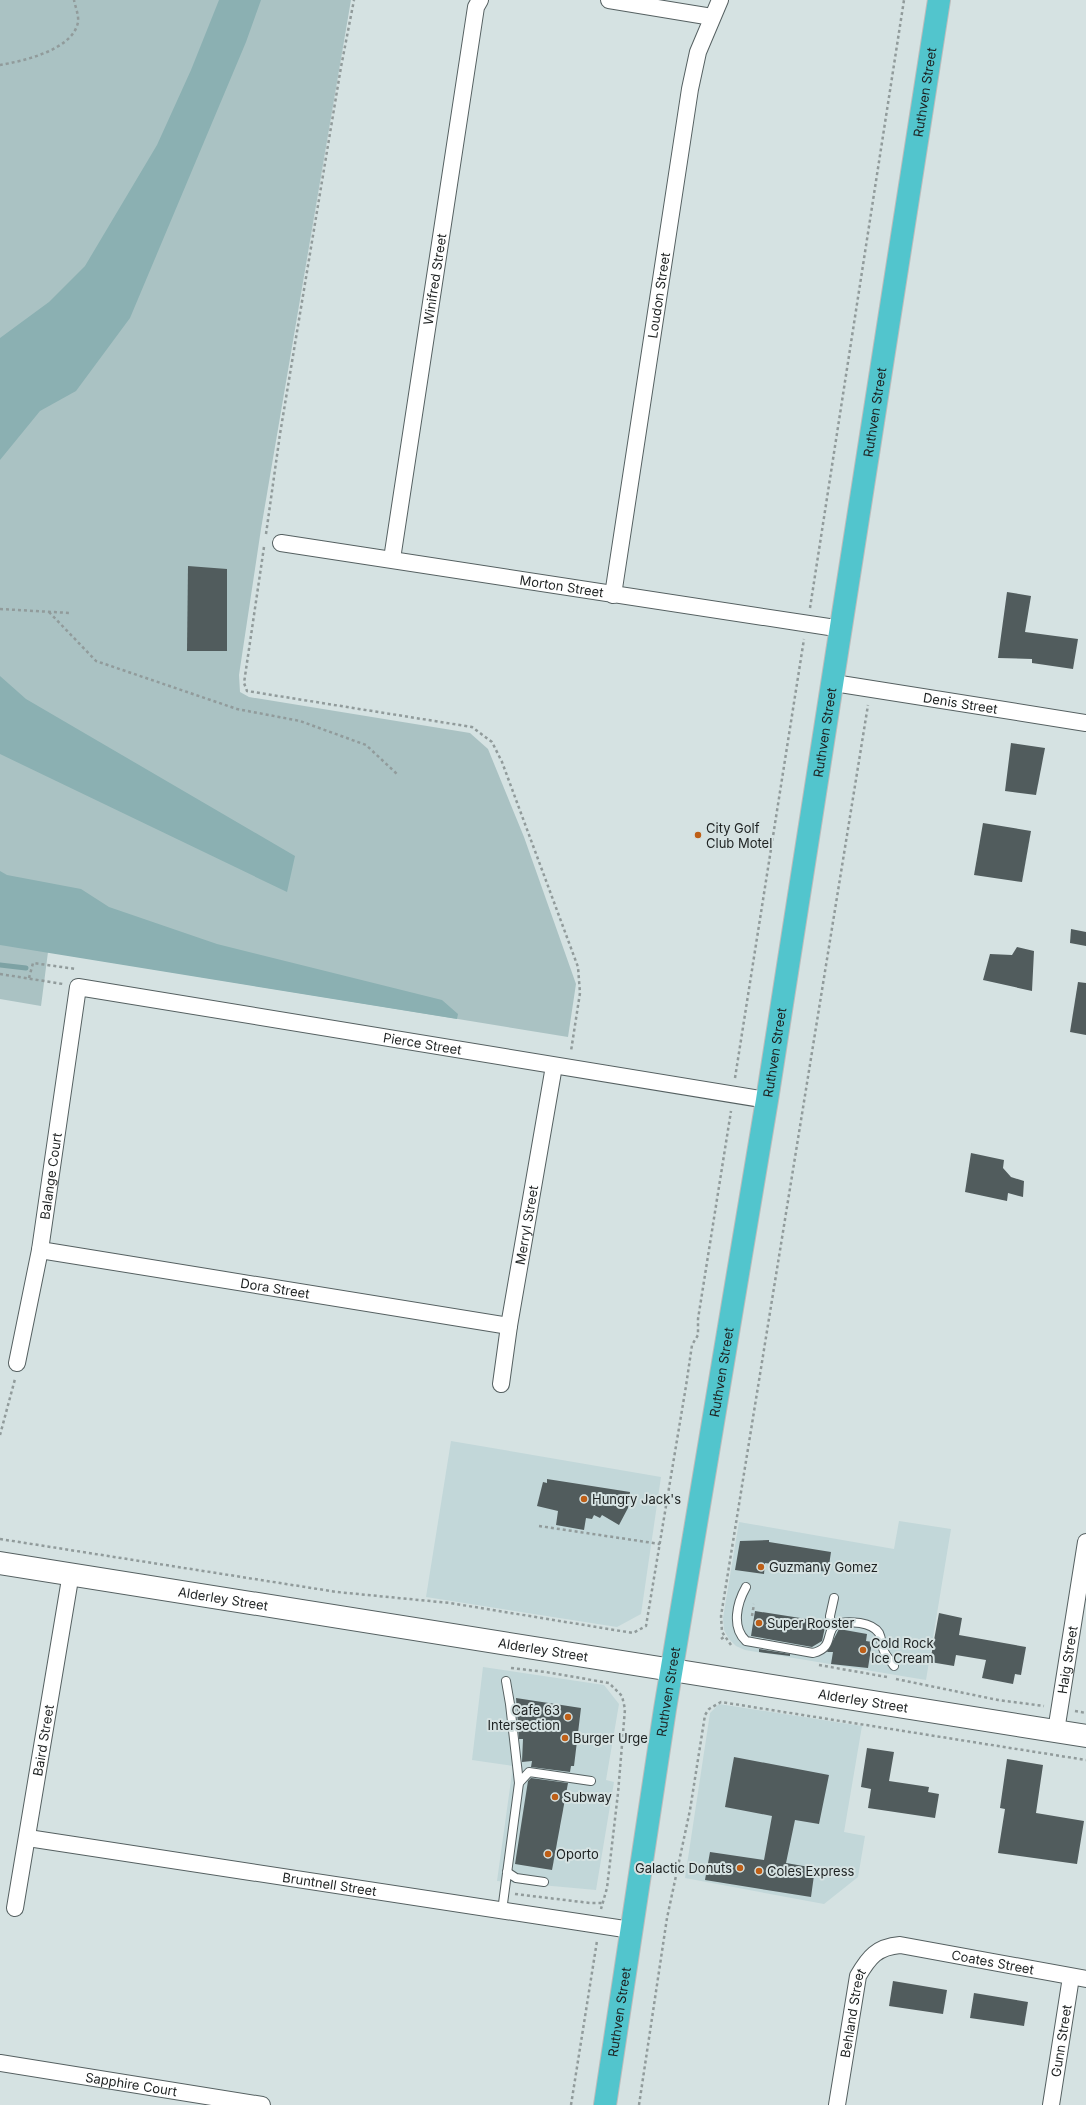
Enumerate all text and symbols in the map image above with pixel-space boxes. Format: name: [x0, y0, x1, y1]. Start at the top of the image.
street label: Ruthven Street: [910, 46, 939, 138]
street label: Winifred Street: [420, 232, 449, 326]
street label: Loudon Street: [644, 251, 673, 340]
street label: Ruthven Street: [860, 366, 889, 458]
street label: Morton Street: [519, 572, 605, 600]
street label: Ruthven Street: [810, 686, 839, 778]
street label: Denis Street: [922, 689, 999, 717]
place label: City Golf Club Motel: [706, 820, 772, 851]
marker: City Golf Club Motel: [693, 830, 703, 840]
street label: Ruthven Street: [760, 1007, 789, 1099]
street label: Pierce Street: [382, 1029, 463, 1058]
street label: Balange Court: [37, 1132, 65, 1221]
street label: Merryl Street: [512, 1184, 541, 1266]
street label: Dora Street: [239, 1275, 311, 1302]
street label: Ruthven Street: [706, 1326, 737, 1418]
place label: Hungry Jack's: [592, 1491, 681, 1507]
marker: Hungry Jack's: [579, 1494, 589, 1504]
place label: Guzman y Gomez: [769, 1559, 878, 1575]
marker: Guzman y Gomez: [756, 1562, 766, 1572]
street label: Alderley Street: [177, 1583, 269, 1614]
place label: Super Rooster: [767, 1615, 854, 1631]
marker: Super Rooster: [754, 1618, 764, 1628]
street label: Haig Street: [1054, 1625, 1081, 1695]
street label: Alderley Street: [497, 1634, 589, 1665]
place label: Cold Rock Ice Cream: [871, 1635, 934, 1666]
marker: Cold Rock Ice Cream: [858, 1645, 868, 1655]
street label: Ruthven Street: [653, 1646, 683, 1738]
street label: Alderley Street: [817, 1685, 909, 1716]
place label: Cafe 63 Intersection: [487, 1702, 560, 1733]
street label: Baird Street: [29, 1703, 57, 1777]
marker: Cafe 63 Intersection: [563, 1712, 573, 1722]
place label: Burger Urge: [573, 1730, 648, 1746]
marker: Burger Urge: [560, 1733, 570, 1743]
place label: Subway: [563, 1789, 612, 1805]
marker: Subway: [550, 1792, 560, 1802]
place label: Oporto: [556, 1846, 599, 1862]
marker: Oporto: [543, 1849, 553, 1859]
place label: Galactic Donuts: [635, 1860, 732, 1876]
marker: Galactic Donuts: [735, 1863, 745, 1873]
place label: Coles Express: [767, 1863, 855, 1879]
marker: Coles Express: [754, 1866, 764, 1876]
street label: Bruntnell Street: [281, 1869, 378, 1899]
street label: Coates Street: [950, 1947, 1035, 1977]
street label: Behland Street: [837, 1965, 869, 2059]
street label: Ruthven Street: [604, 1966, 634, 2058]
street label: Gunn Street: [1047, 2003, 1075, 2078]
street label: Sapphire Court: [84, 2069, 178, 2099]

